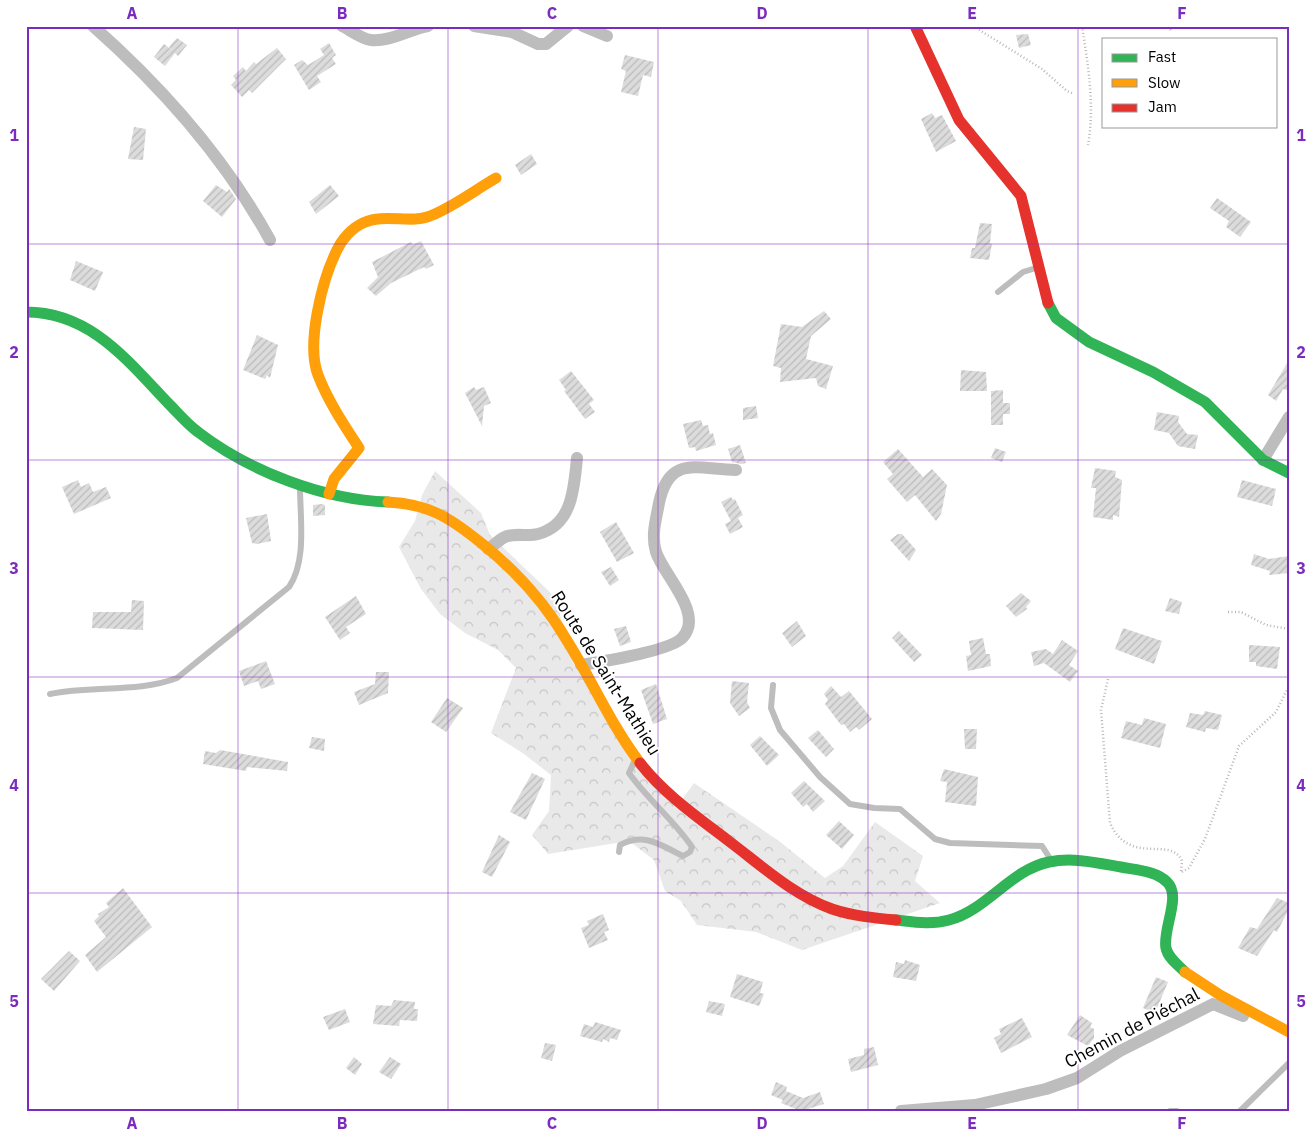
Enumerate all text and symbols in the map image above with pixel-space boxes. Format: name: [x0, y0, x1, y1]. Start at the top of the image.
text: A: [127, 3, 138, 23]
text: B: [337, 3, 348, 23]
text: C: [547, 3, 557, 23]
text: D: [756, 3, 768, 23]
text: E: [967, 3, 977, 23]
text: F: [1177, 3, 1187, 23]
legend: [1102, 38, 1278, 128]
text: Fast: [1148, 47, 1176, 66]
text: Slow: [1148, 73, 1181, 92]
text: Jam: [1148, 97, 1177, 116]
text: 1: [9, 125, 19, 145]
text: 1: [1296, 125, 1306, 145]
text: 2: [9, 342, 19, 362]
text: 2: [1296, 342, 1306, 362]
text: 3: [9, 558, 19, 578]
text: 3: [1296, 558, 1306, 578]
street label: Route de Saint-Mathieu: [546, 586, 666, 759]
text: 4: [9, 775, 19, 795]
text: 4: [1296, 775, 1306, 795]
street label: Chemin de Piéchal: [1060, 982, 1203, 1073]
text: 5: [9, 991, 19, 1011]
text: 5: [1296, 991, 1306, 1011]
text: A: [127, 1113, 138, 1133]
text: B: [337, 1113, 348, 1133]
text: C: [547, 1113, 557, 1133]
text: D: [756, 1113, 768, 1133]
text: E: [967, 1113, 977, 1133]
text: F: [1177, 1113, 1187, 1133]

